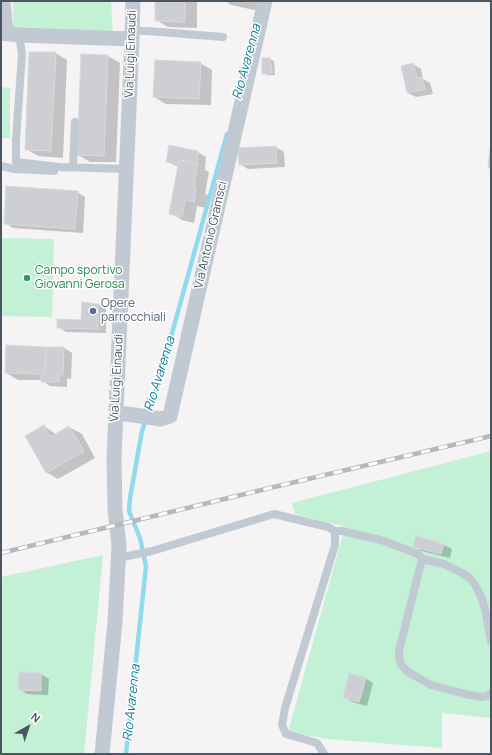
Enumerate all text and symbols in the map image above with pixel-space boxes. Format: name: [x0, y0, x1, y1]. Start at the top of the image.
street label: Via Luigi Einaudi: [122, 10, 140, 98]
water label: Rio Avarenna: [229, 23, 265, 101]
street label: Via Antonio Gramsci: [192, 180, 230, 290]
place label: Campo sportivo Giovanni Gerosa: [35, 264, 125, 292]
marker: Campo sportivo Giovanni Gerosa: [22, 273, 32, 283]
place label: Opere parrocchiali: [101, 297, 166, 325]
marker: Opere parrocchiali: [88, 306, 98, 316]
street label: Via Luigi Einaudi: [108, 334, 126, 422]
water label: Rio Avarenna: [141, 335, 179, 413]
water label: Rio Avarenna: [120, 664, 144, 742]
north arrow: [8, 707, 48, 747]
text: N: [28, 709, 44, 726]

